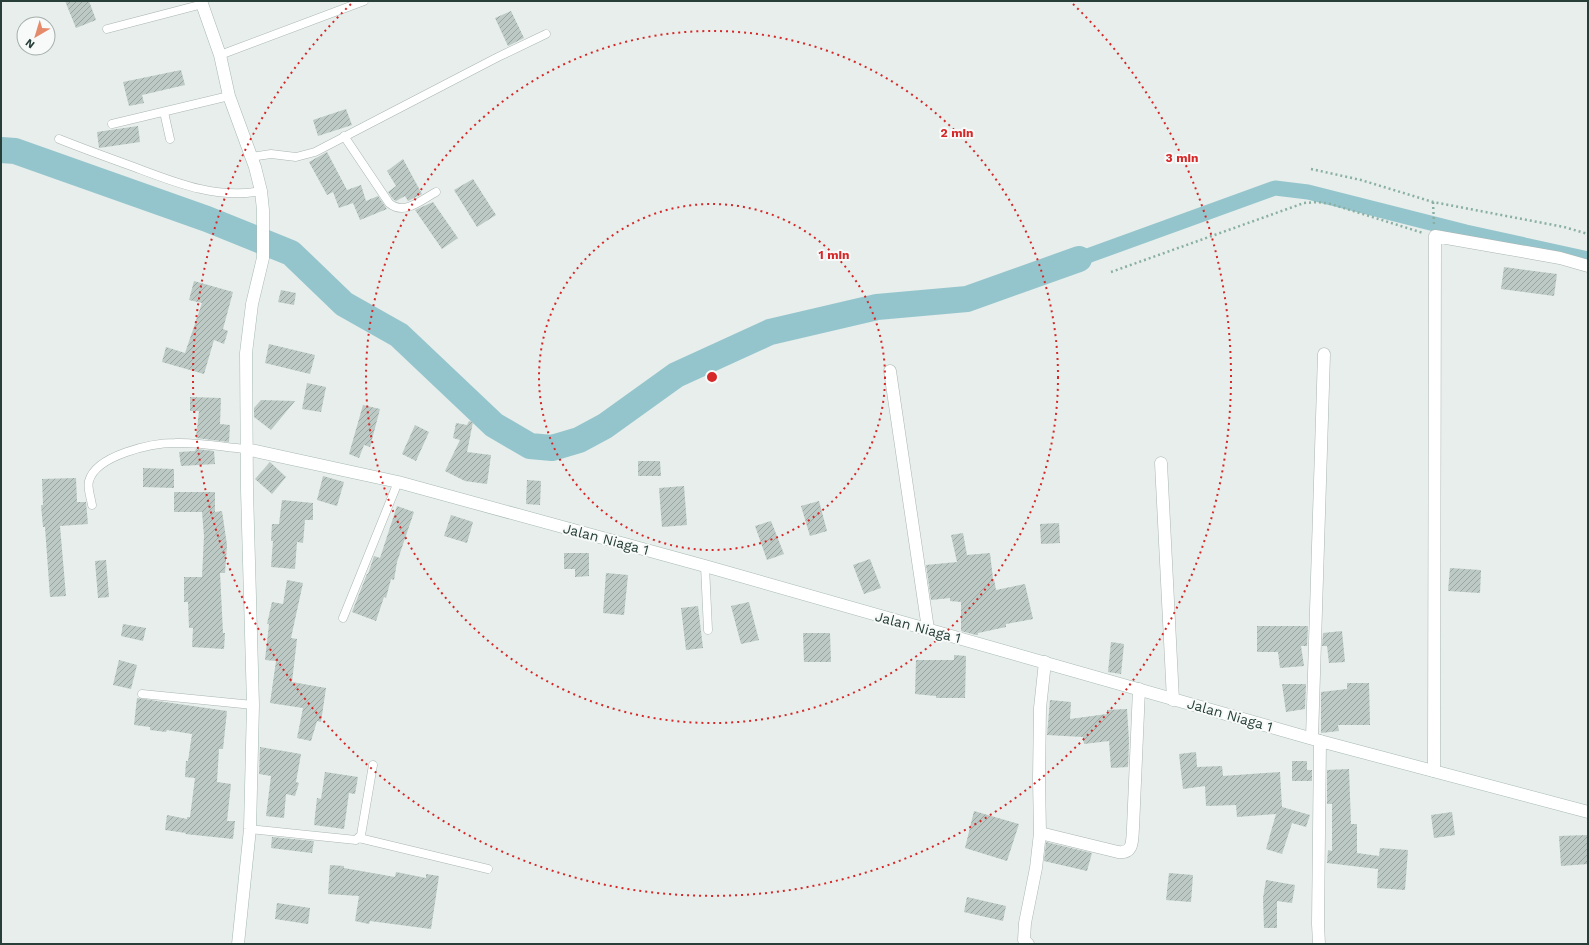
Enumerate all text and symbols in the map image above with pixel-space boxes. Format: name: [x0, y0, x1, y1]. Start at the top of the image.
north arrow: [16, 16, 56, 56]
text: N: [23, 36, 37, 51]
text: 2 min: [941, 126, 973, 140]
text: 3 min: [1166, 151, 1198, 165]
text: 1 min: [819, 248, 849, 262]
centre of rings: [705, 370, 719, 384]
street label: Jalan Niaga 1: [561, 520, 651, 558]
street label: Jalan Niaga 1: [873, 608, 963, 646]
street label: Jalan Niaga 1: [1185, 695, 1275, 735]

